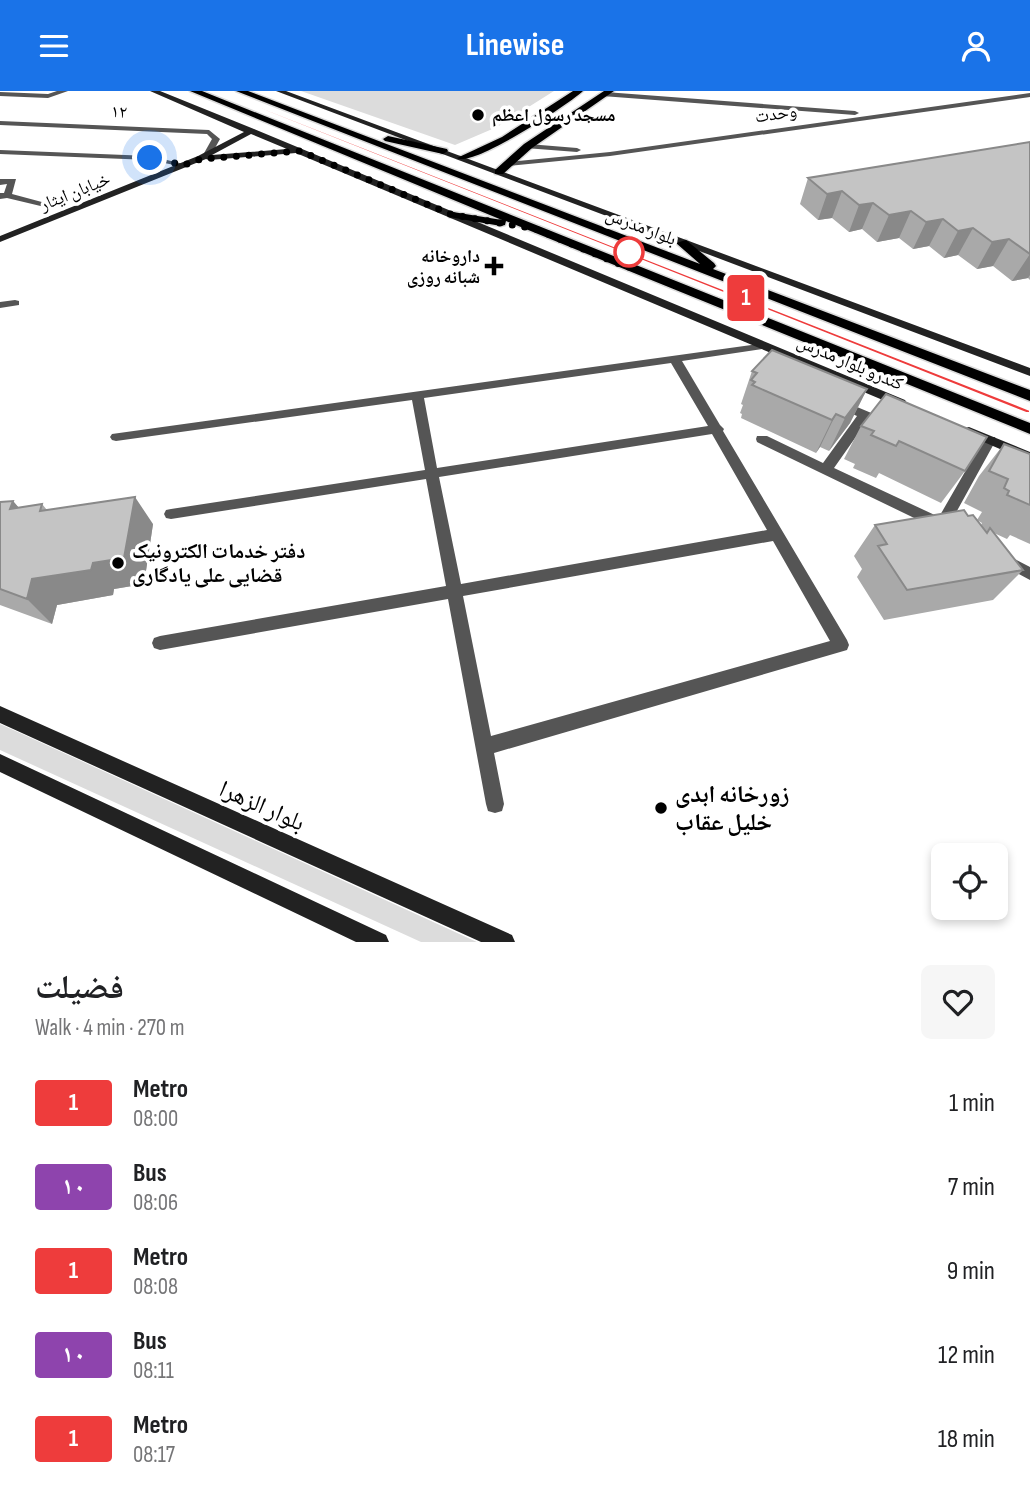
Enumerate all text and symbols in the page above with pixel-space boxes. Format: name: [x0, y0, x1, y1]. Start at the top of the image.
text: Linewise: [466, 26, 564, 65]
icon: menu: [35, 27, 73, 65]
icon: person: [957, 27, 995, 65]
street label: ۱۲: [110, 101, 128, 123]
street label: وحدت: [754, 101, 798, 127]
place label: مسجد رسول اعظم: [492, 105, 616, 127]
marker: مسجد رسول اعظم: [470, 107, 486, 123]
your location: [132, 140, 167, 175]
street label: خیابان ایثار: [36, 168, 113, 216]
street label: بلوار مدرس: [603, 204, 679, 250]
unlabelled marker: [614, 237, 644, 267]
place label: داروخانه شبانه روزی: [407, 246, 480, 288]
marker: داروخانه شبانه روزی: [486, 258, 502, 274]
line badge: 1: [723, 275, 769, 321]
text: 1: [741, 283, 751, 312]
street label: کندرو بلوار مدرس: [794, 331, 907, 395]
place label: دفتر خدمات الکترونیک قضایی علی یادگاری: [132, 539, 305, 588]
marker: دفتر خدمات الکترونیک قضایی علی یادگاری: [110, 555, 126, 571]
street label: بلوار الزهرا: [215, 774, 309, 838]
place label: زورخانه ابدی خلیل عقاب: [675, 780, 789, 837]
marker: زورخانه ابدی خلیل عقاب: [653, 800, 669, 816]
map controls: [931, 843, 1008, 920]
button: locate: [931, 843, 1008, 920]
button: heart: [921, 965, 995, 1039]
text: فضیلت: [35, 968, 124, 1008]
text: Walk · 4 min · 270 m: [35, 1014, 185, 1042]
text: Metro: [133, 1074, 188, 1105]
text: 1: [69, 1088, 78, 1117]
text: 1 min: [949, 1088, 995, 1119]
text: 08:00: [133, 1105, 178, 1133]
text: Bus: [133, 1158, 167, 1189]
text: ۱۰: [62, 1172, 85, 1201]
text: 7 min: [948, 1172, 995, 1203]
text: 08:06: [133, 1189, 178, 1217]
text: Metro: [133, 1242, 188, 1273]
text: 1: [69, 1256, 78, 1285]
text: 9 min: [947, 1256, 995, 1287]
text: 08:08: [133, 1273, 178, 1301]
text: Bus: [133, 1326, 167, 1357]
text: ۱۰: [62, 1340, 85, 1369]
text: 12 min: [938, 1340, 995, 1371]
text: 08:11: [133, 1357, 174, 1385]
text: Metro: [133, 1410, 188, 1441]
text: 1: [69, 1424, 78, 1453]
text: 18 min: [938, 1424, 995, 1455]
text: 08:17: [133, 1441, 175, 1469]

